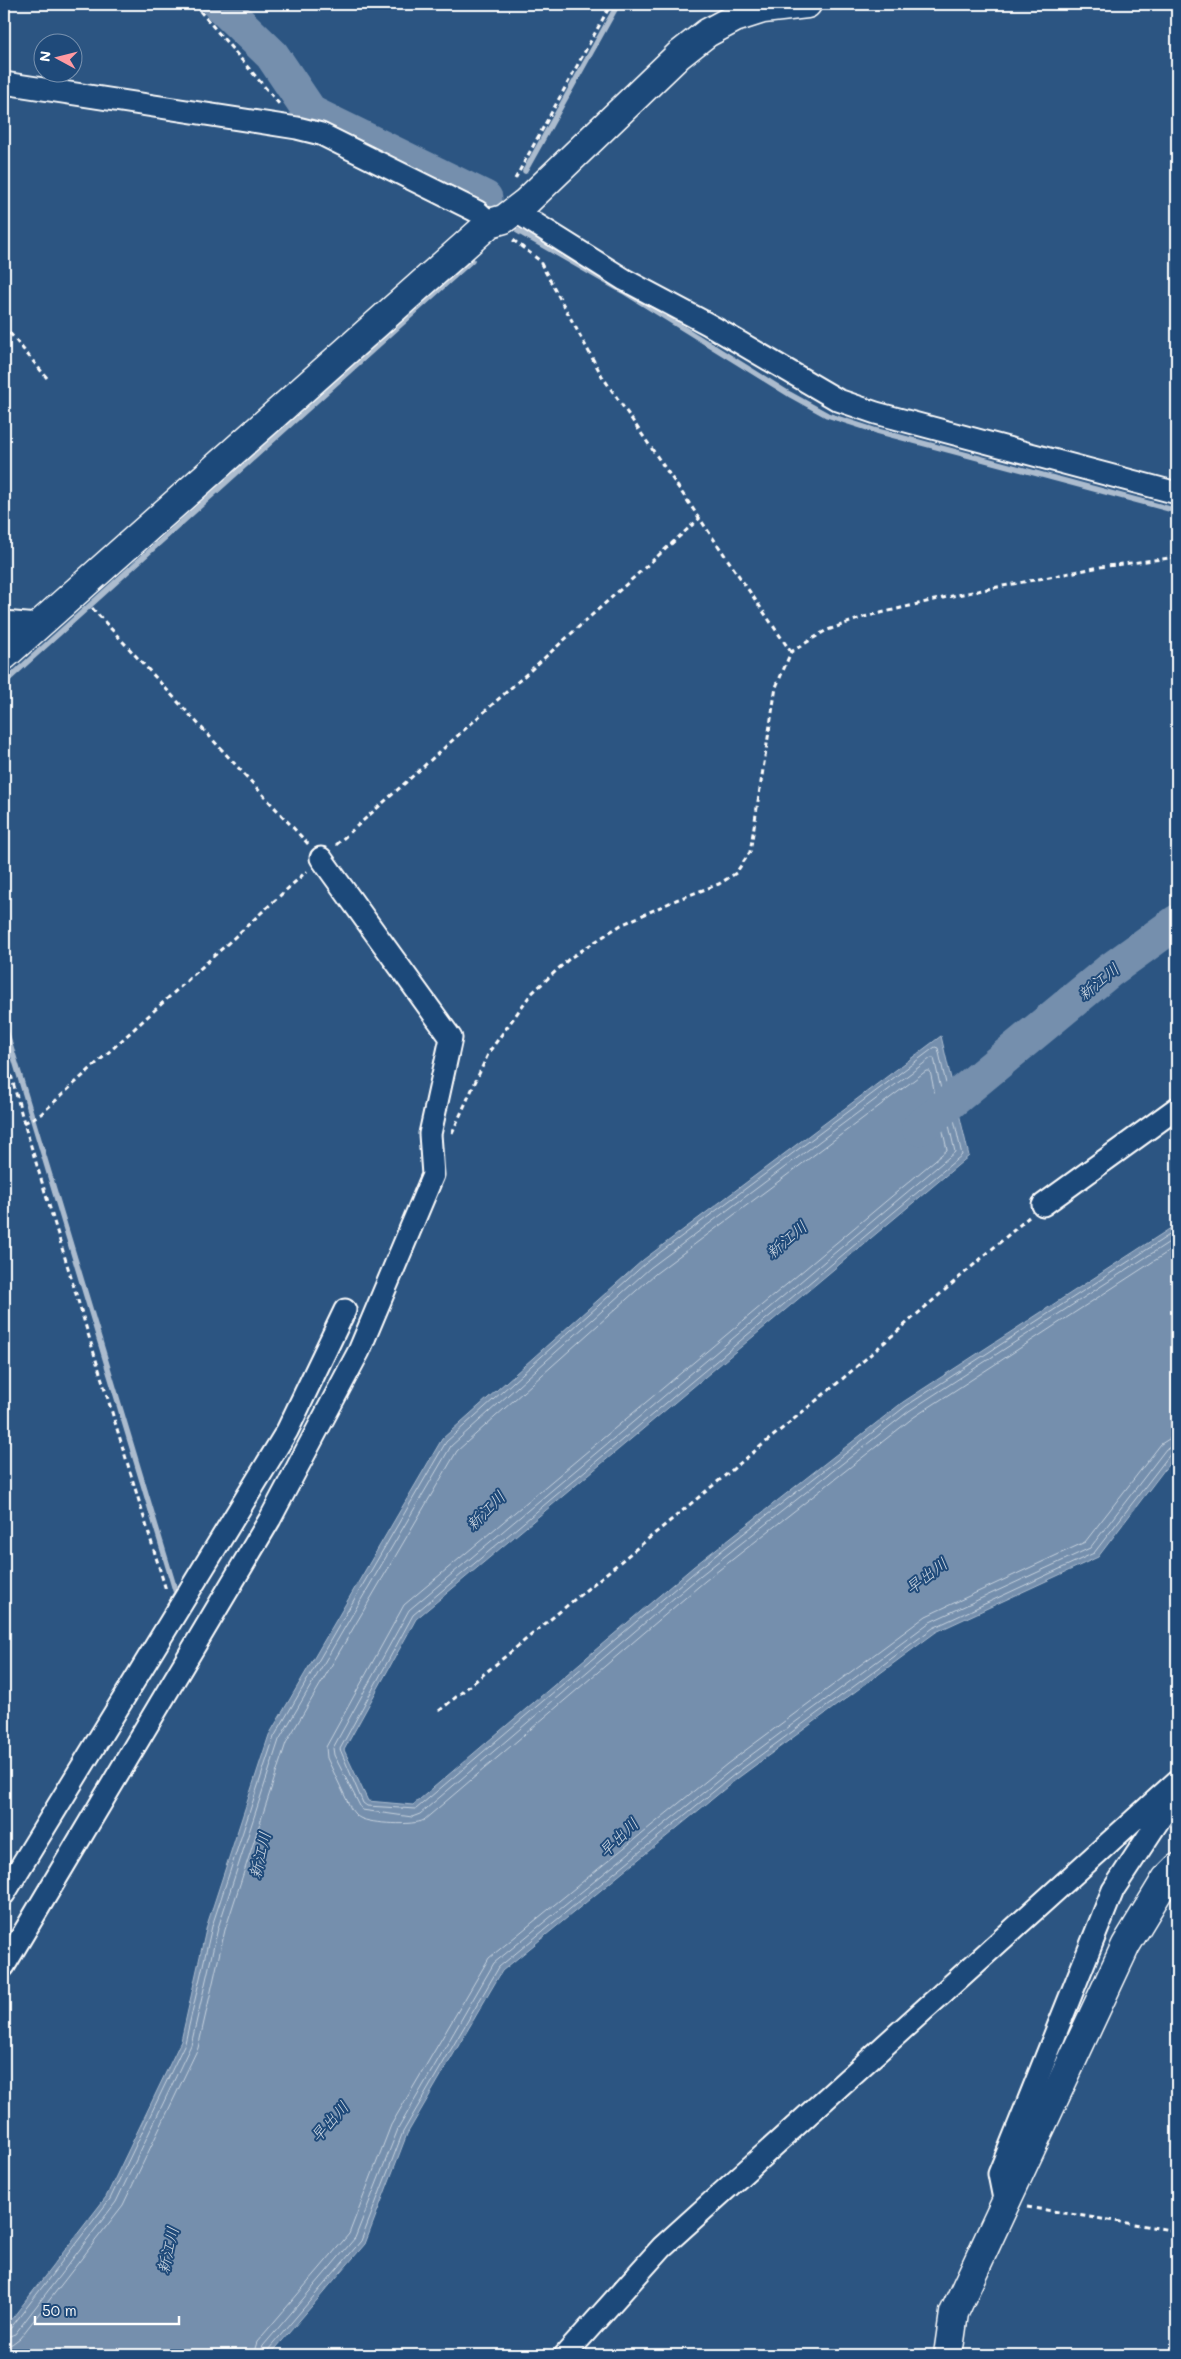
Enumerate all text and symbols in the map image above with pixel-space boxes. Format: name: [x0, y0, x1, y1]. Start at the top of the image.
north arrow: [32, 32, 82, 82]
text: N: [35, 50, 55, 63]
water label: 新江川: [1073, 958, 1123, 1004]
water label: 新江川: [761, 1216, 811, 1262]
water label: 新江川: [461, 1486, 509, 1534]
water label: 早出川: [901, 1552, 951, 1598]
water label: 早出川: [593, 1813, 643, 1861]
water label: 新江川: [243, 1829, 275, 1881]
water label: 早出川: [305, 2096, 353, 2146]
water label: 新江川: [151, 2224, 183, 2276]
scale bar: [35, 2294, 179, 2326]
text: 50 m: [42, 2300, 77, 2320]

